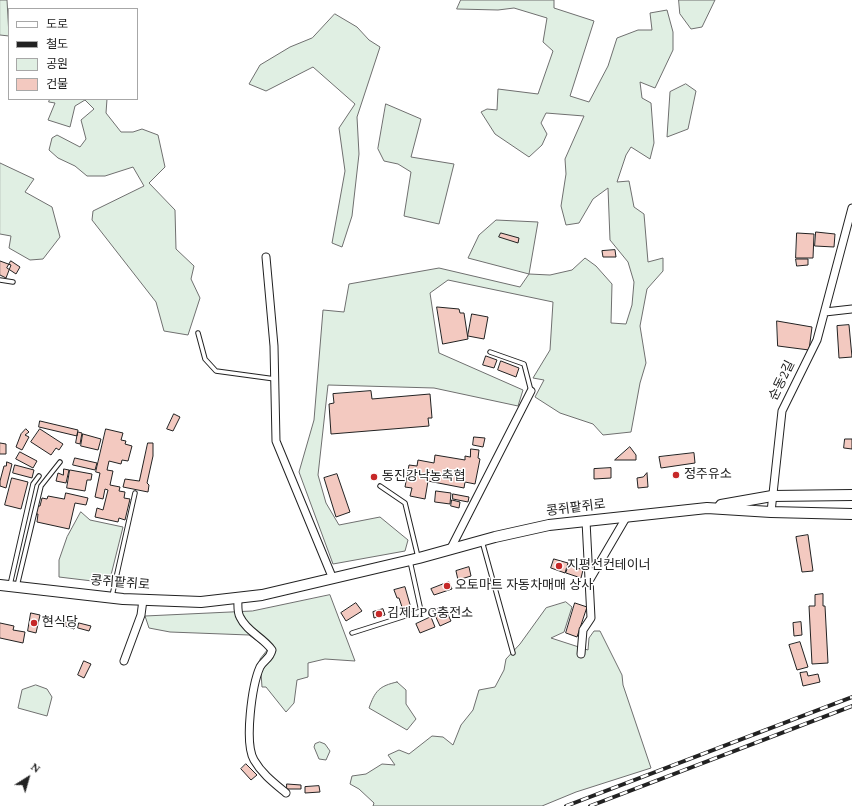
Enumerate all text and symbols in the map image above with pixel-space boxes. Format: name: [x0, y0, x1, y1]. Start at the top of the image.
legend: [8, 8, 138, 100]
text: 도로: [46, 15, 68, 34]
text: 철도: [46, 35, 68, 54]
text: 공원: [46, 55, 68, 74]
text: 건물: [46, 75, 68, 94]
street label: 순동2길: [767, 359, 799, 403]
place label: 정주유소: [684, 467, 732, 483]
place label: 동진강낙농축협: [382, 469, 466, 485]
marker: 정주유소: [671, 470, 681, 480]
marker: 동진강낙농축협: [369, 472, 379, 482]
street label: 콩쥐팥쥐로: [545, 498, 607, 520]
place label: 지평선컨테이너: [567, 558, 651, 574]
marker: 지평선컨테이너: [554, 561, 564, 571]
street label: 콩쥐팥쥐로: [90, 574, 150, 594]
place label: 오토마트 자동차매매 상사: [455, 578, 593, 594]
marker: 오토마트 자동차매매 상사: [442, 581, 452, 591]
place label: 김제LPG충전소: [387, 606, 473, 622]
marker: 김제LPG충전소: [374, 609, 384, 619]
place label: 현식당: [42, 615, 78, 631]
marker: 현식당: [29, 618, 39, 628]
north arrow: [8, 758, 48, 798]
text: N: [27, 759, 44, 778]

